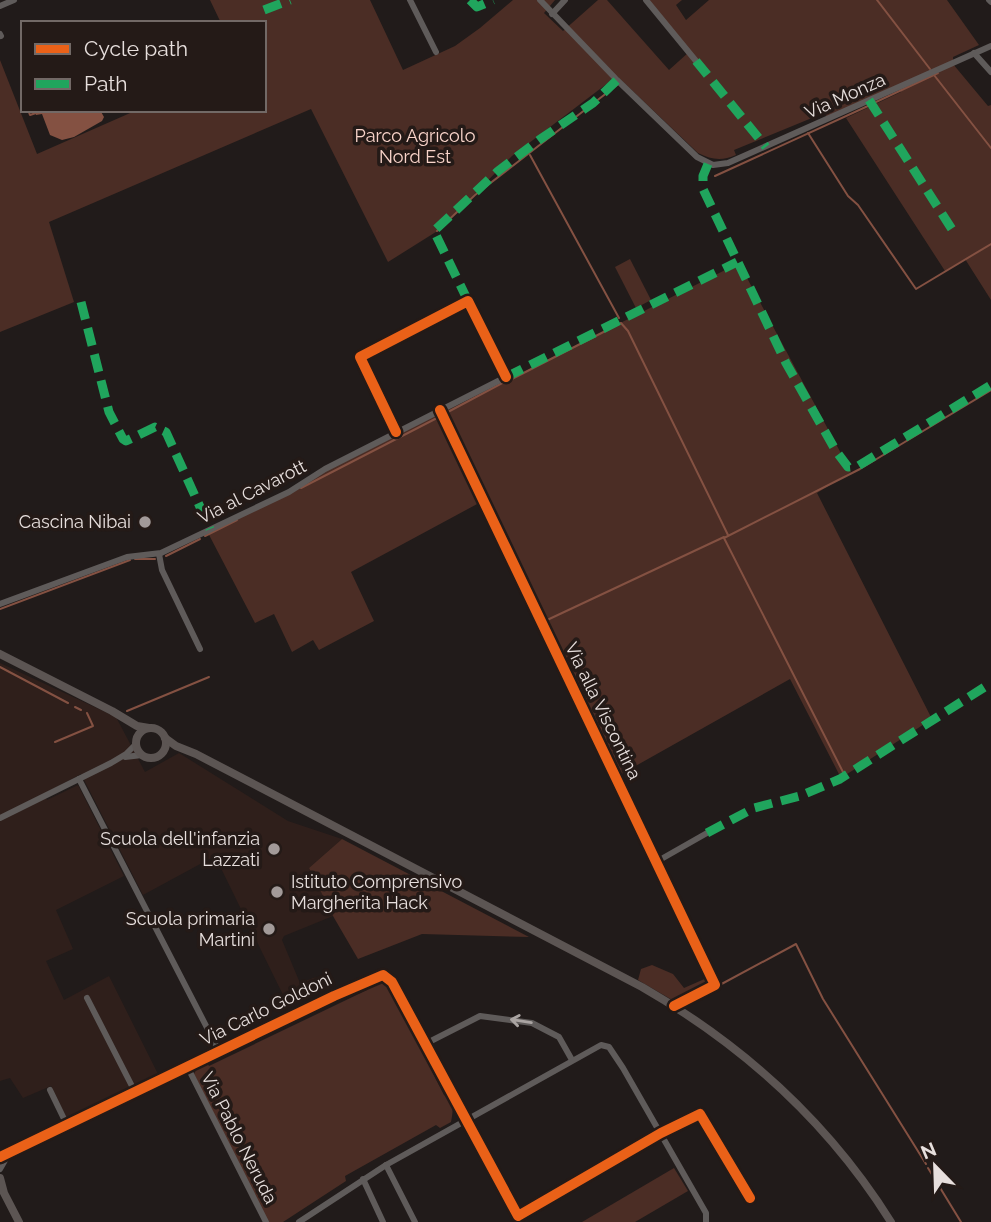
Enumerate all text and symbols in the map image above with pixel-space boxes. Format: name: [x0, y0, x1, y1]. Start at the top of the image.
legend: [21, 21, 266, 112]
text: Cycle path: [84, 36, 188, 61]
street label: Via Monza: [801, 68, 888, 123]
text: Path: [84, 71, 128, 96]
park label: Parco Agricolo Nord Est: [355, 125, 476, 167]
street label: Via al Cavarott: [194, 455, 310, 528]
place label: Cascina Nibai: [19, 511, 131, 532]
marker: Cascina Nibai: [137, 514, 153, 530]
street label: Via alla Viscontina: [561, 639, 646, 783]
place label: Scuola dell'infanzia Lazzati: [100, 828, 260, 870]
marker: Scuola dell'infanzia Lazzati: [266, 841, 282, 857]
place label: Istituto Comprensivo Margherita Hack: [291, 871, 463, 913]
marker: Istituto Comprensivo Margherita Hack: [269, 884, 285, 900]
place label: Scuola primaria Martini: [126, 908, 255, 950]
marker: Scuola primaria Martini: [261, 921, 277, 937]
street label: Via Carlo Goldoni: [196, 968, 335, 1050]
one-way arrow: [510, 1015, 533, 1028]
street label: Via Pablo Neruda: [197, 1068, 282, 1207]
north arrow: [900, 1131, 970, 1201]
text: N: [917, 1137, 939, 1163]

